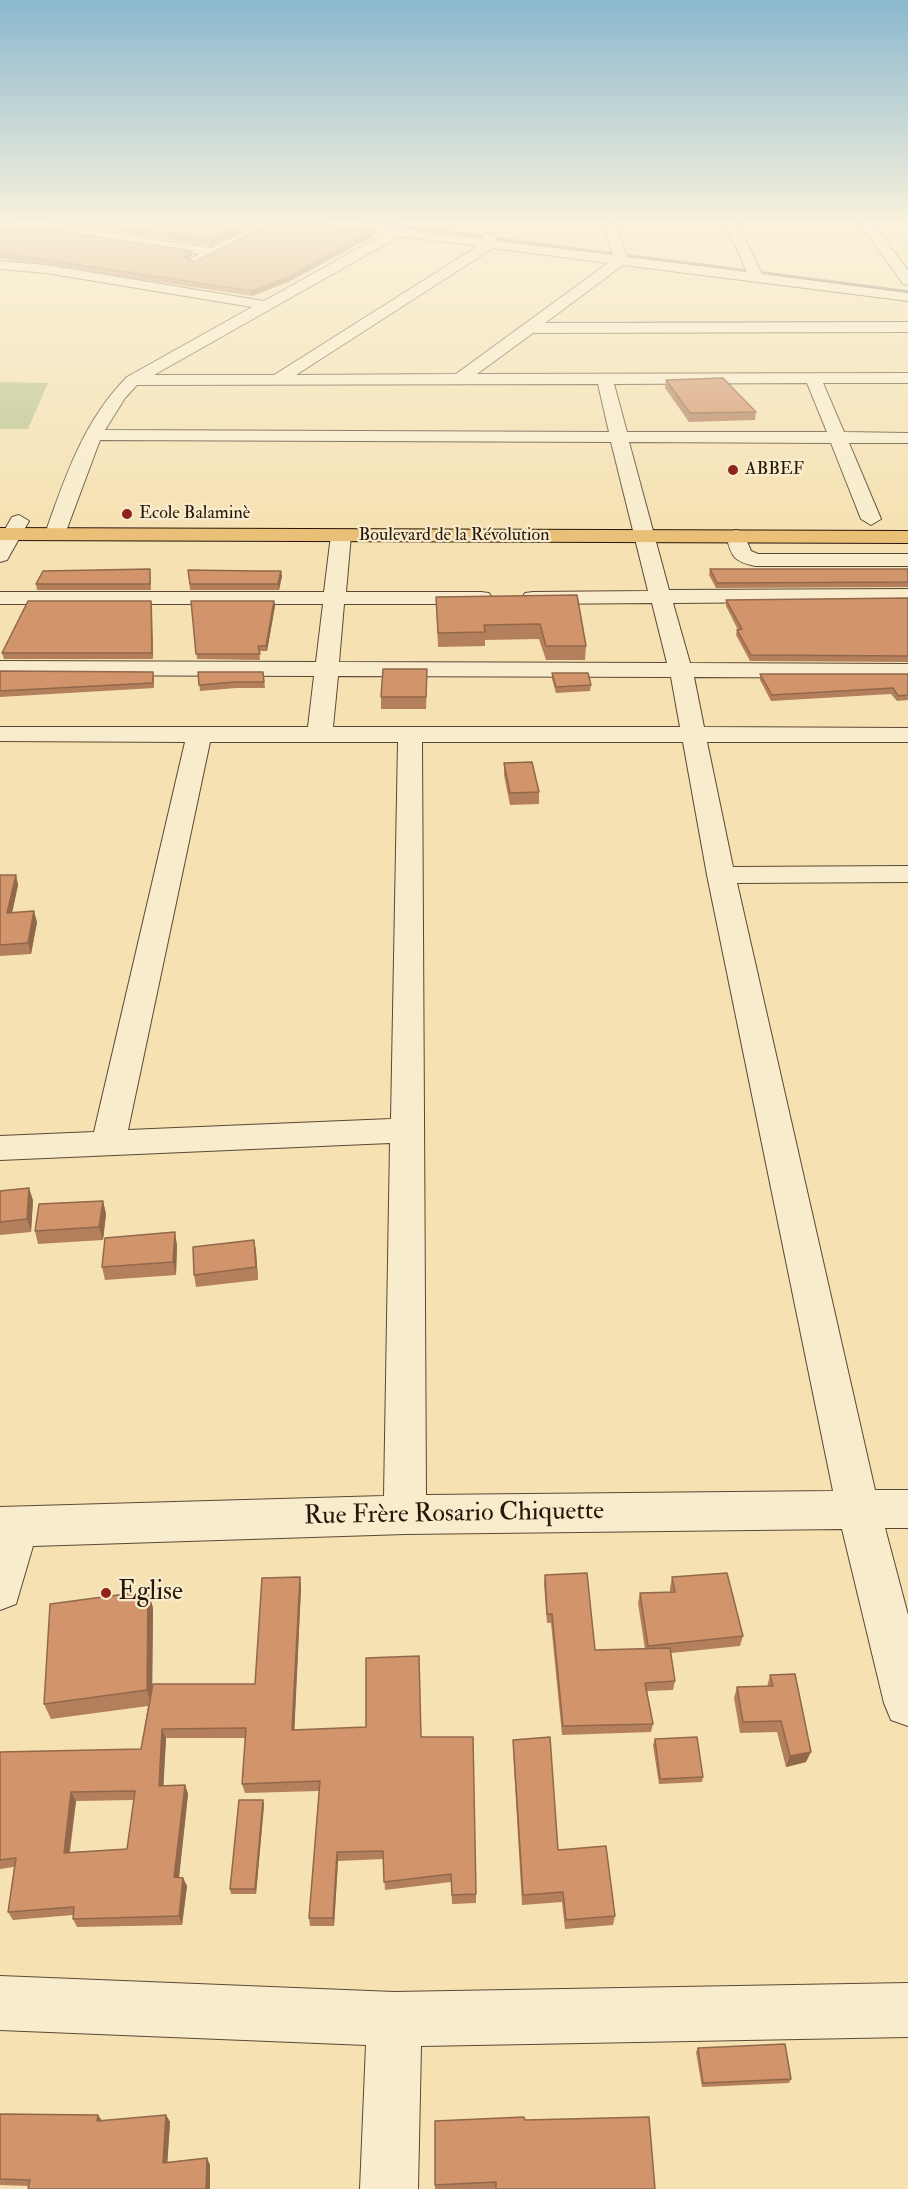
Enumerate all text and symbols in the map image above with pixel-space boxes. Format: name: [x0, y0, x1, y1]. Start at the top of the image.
place label: ABBEF: [745, 459, 804, 481]
marker: ABBEF: [726, 463, 740, 477]
place label: Ecole Balaminè: [139, 503, 250, 525]
marker: Ecole Balaminè: [120, 507, 134, 521]
street label: Boulevard de la Révolution: [359, 525, 549, 547]
street label: Rue Frère Rosario Chiquette: [304, 1497, 604, 1533]
place label: Eglise: [118, 1577, 183, 1609]
marker: Eglise: [99, 1586, 113, 1600]

